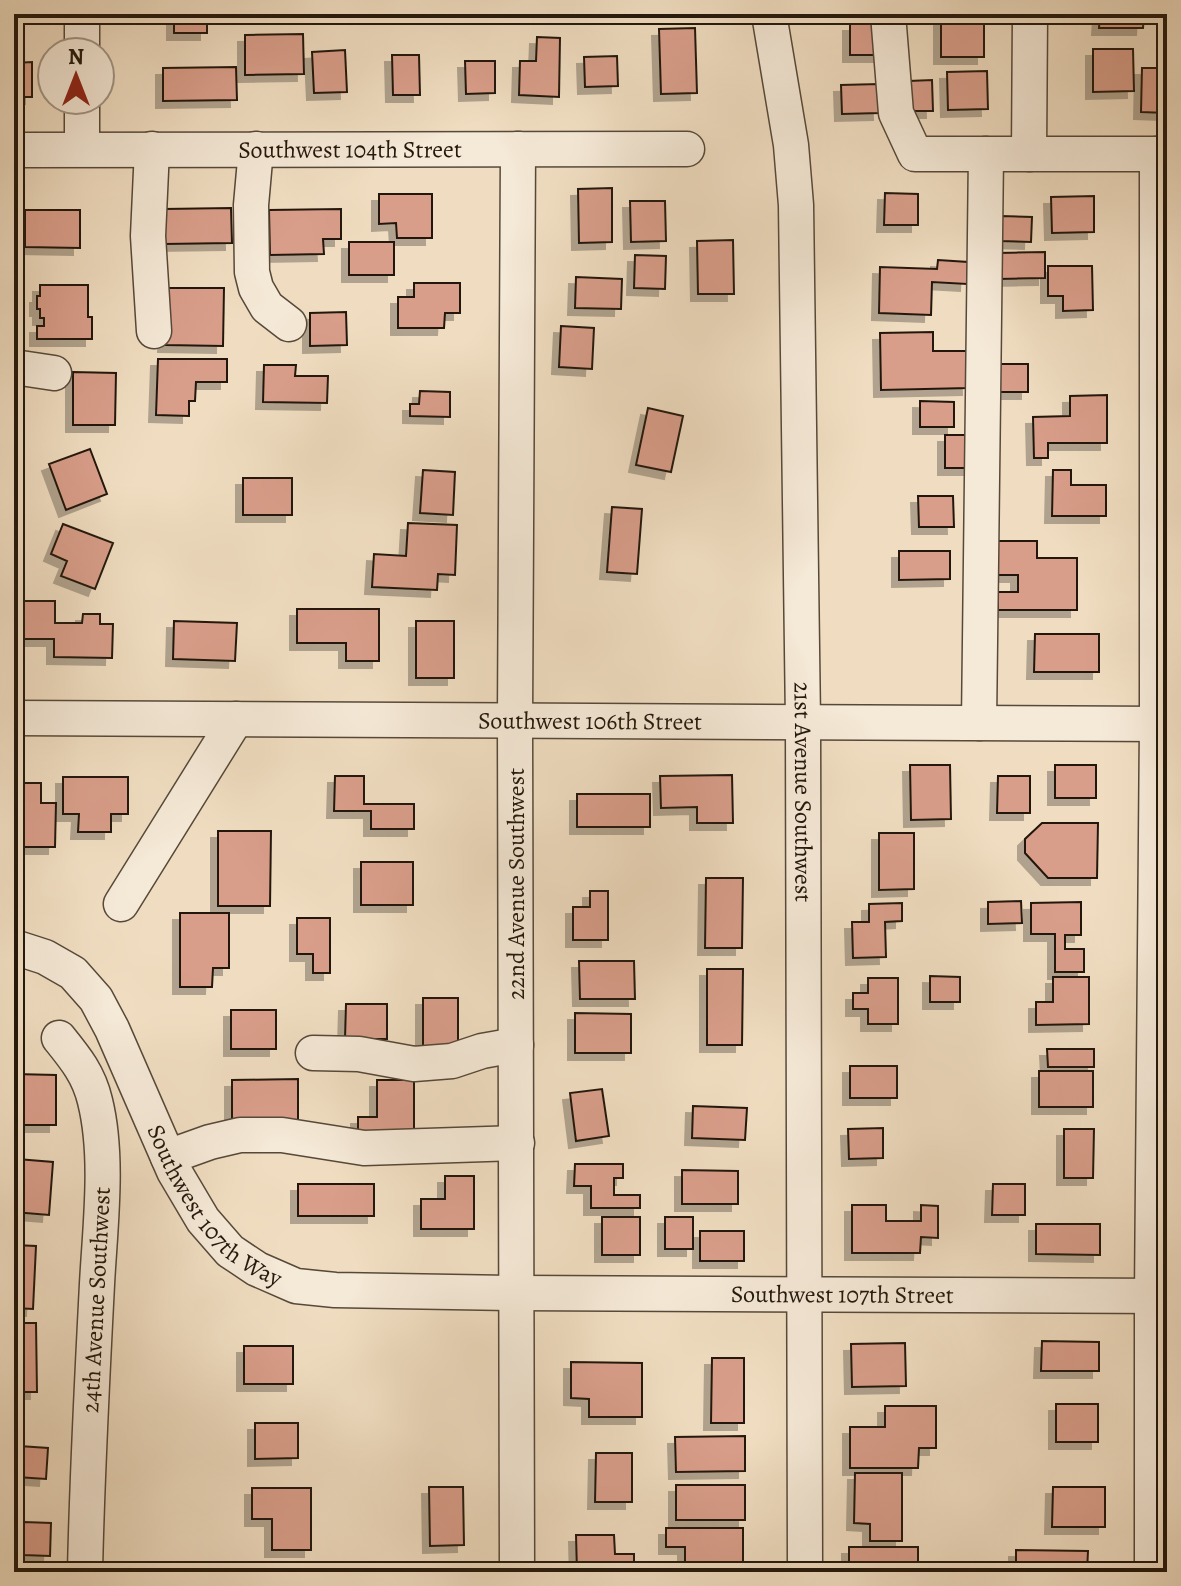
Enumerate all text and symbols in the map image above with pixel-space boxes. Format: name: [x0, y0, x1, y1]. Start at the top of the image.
north arrow: [36, 36, 116, 116]
text: N: [68, 42, 84, 72]
street label: Southwest 104th Street: [238, 133, 462, 166]
street label: 21st Avenue Southwest: [786, 681, 819, 902]
street label: Southwest 106th Street: [478, 704, 702, 738]
street label: 22nd Avenue Southwest: [500, 768, 532, 1000]
street label: Southwest 107th Way: [140, 1119, 287, 1294]
street label: 24th Avenue Southwest: [74, 1186, 118, 1414]
street label: Southwest 107th Street: [731, 1278, 954, 1311]

